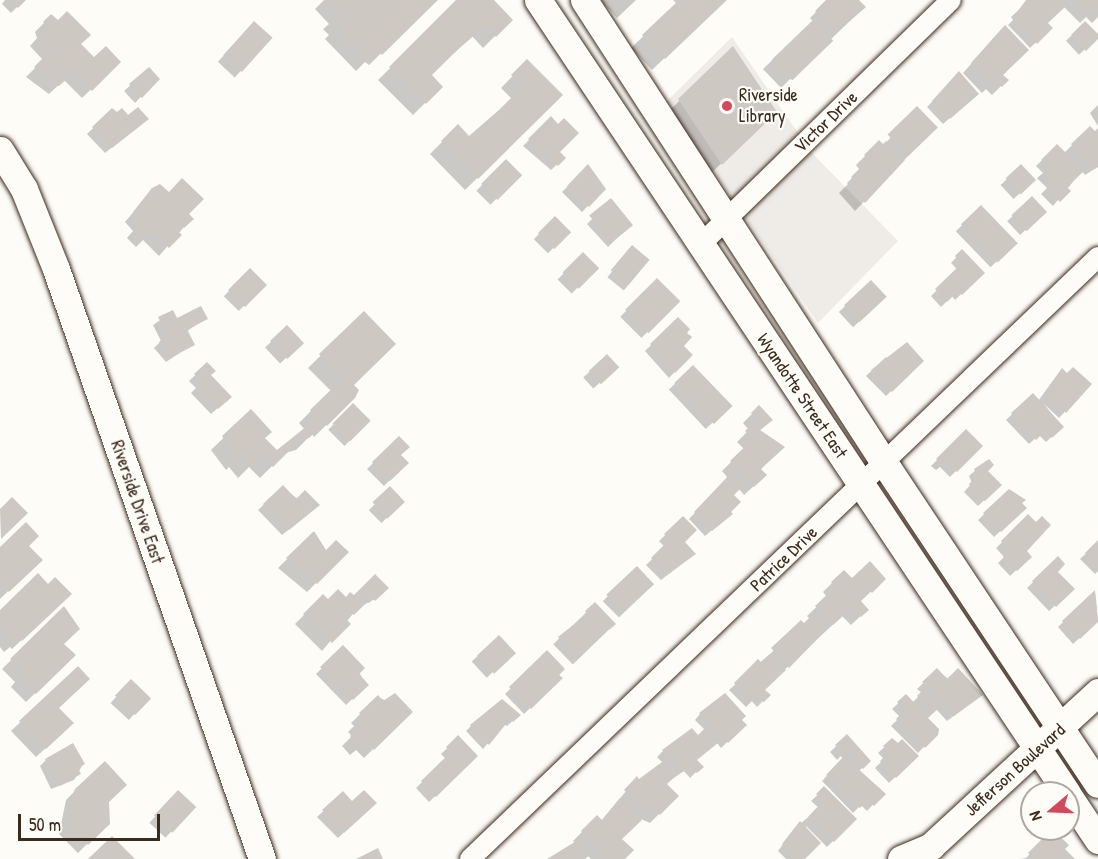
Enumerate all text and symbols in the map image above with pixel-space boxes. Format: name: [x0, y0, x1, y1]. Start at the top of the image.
place label: Riverside Library: [739, 85, 798, 128]
street label: Victor Drive: [790, 87, 862, 157]
marker: Riverside Library: [720, 99, 734, 113]
street label: Wyandotte Street East: [752, 329, 852, 463]
street label: Riverside Drive East: [106, 438, 168, 566]
street label: Patrice Drive: [746, 522, 822, 596]
street label: Jefferson Boulevard: [960, 719, 1070, 821]
north arrow: [1020, 781, 1080, 841]
scale bar: [21, 802, 164, 840]
text: N: [1023, 809, 1047, 824]
text: 50 m: [29, 812, 61, 837]

